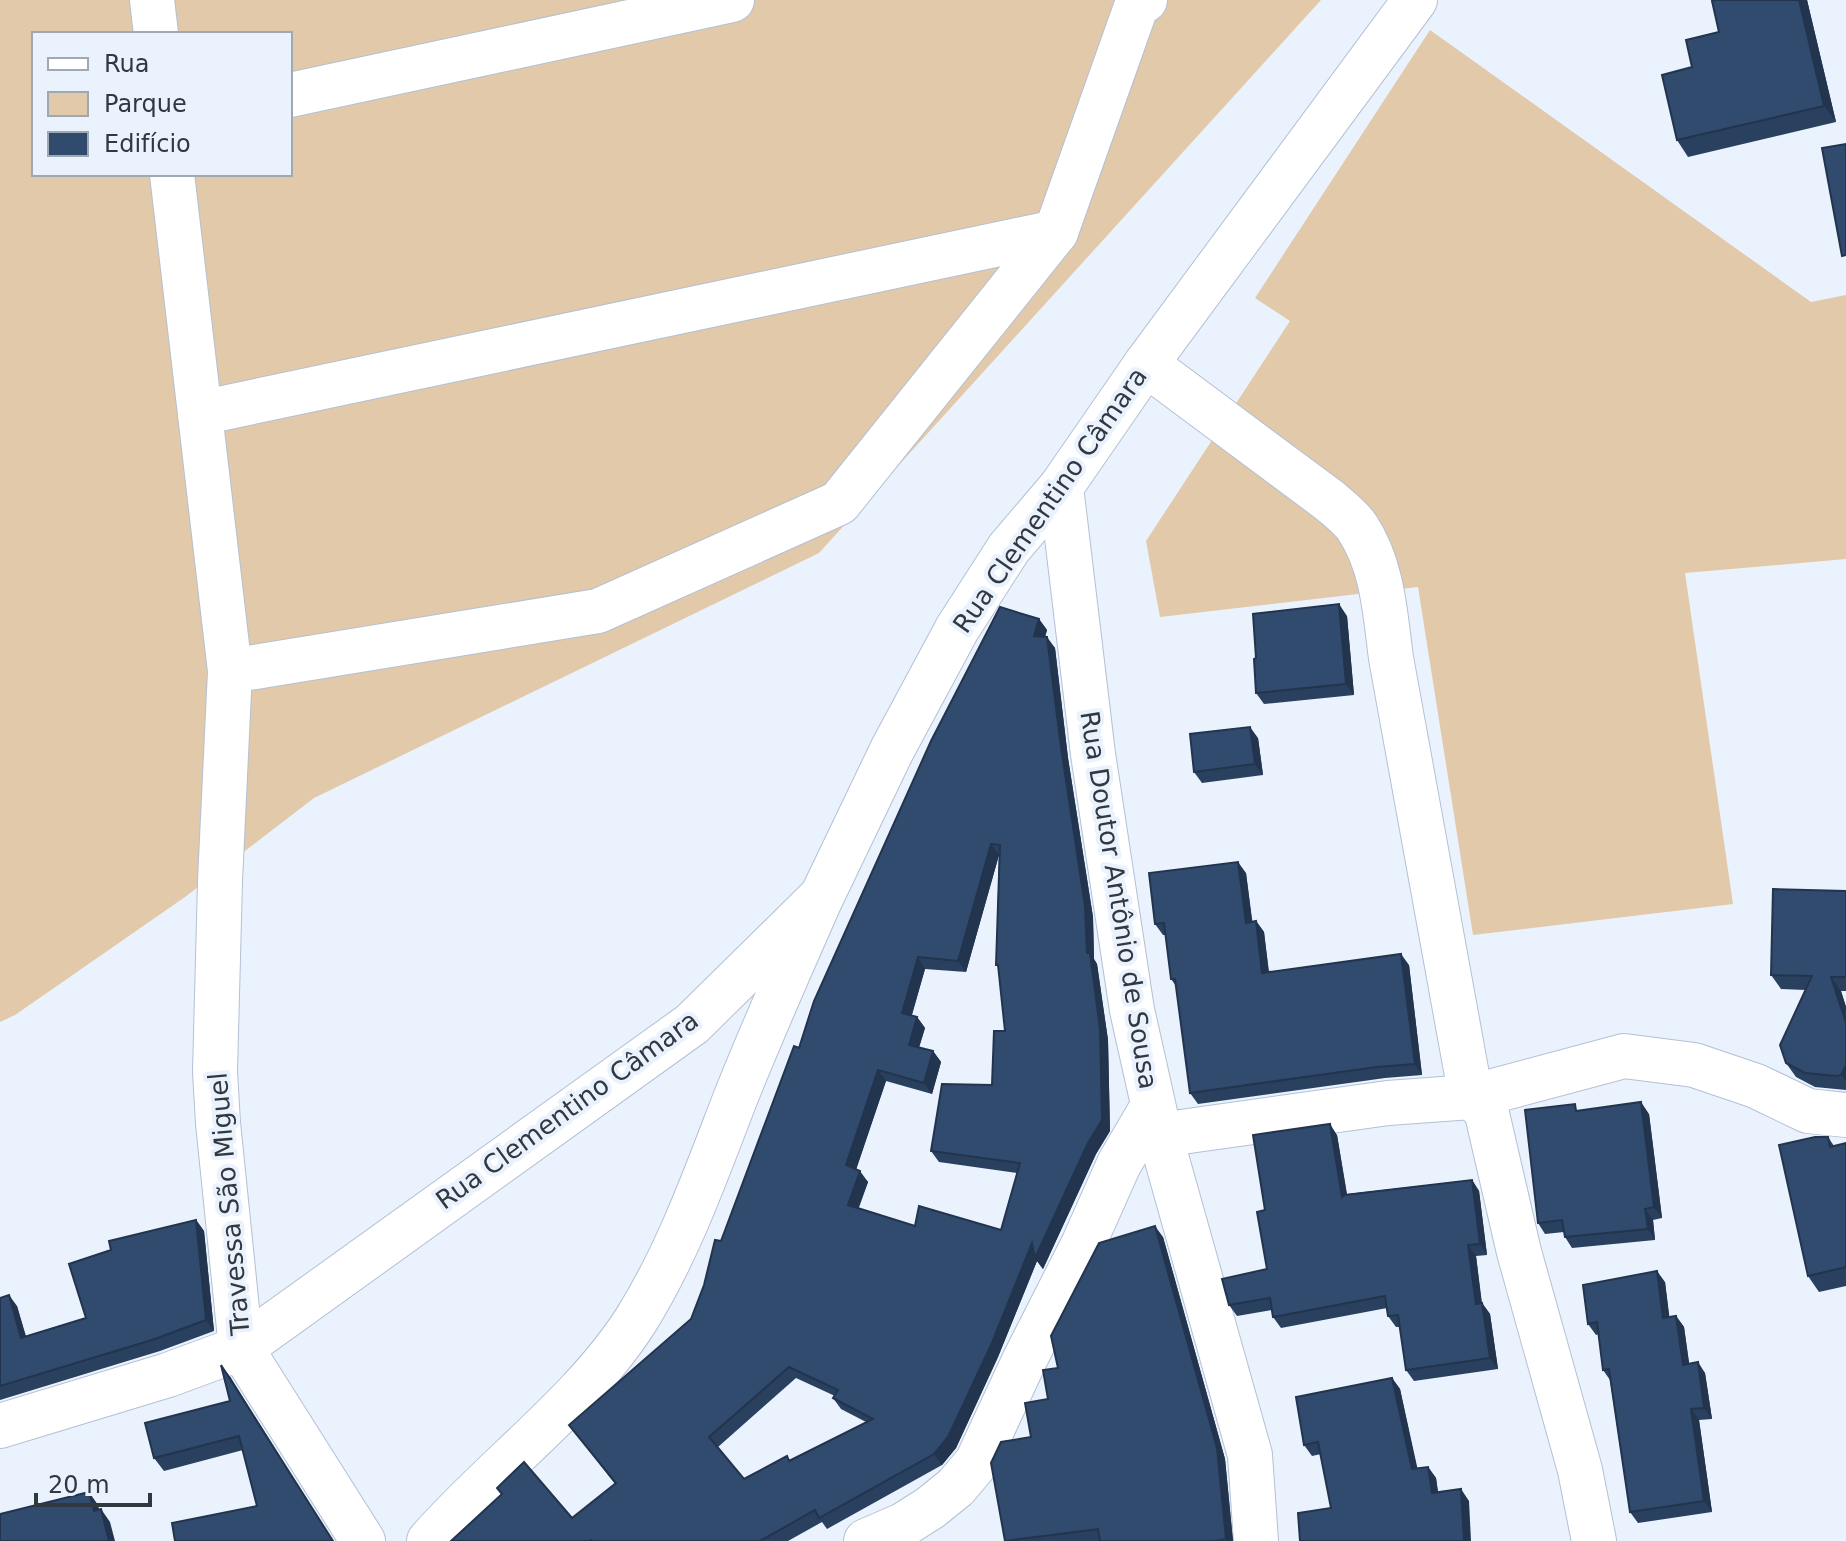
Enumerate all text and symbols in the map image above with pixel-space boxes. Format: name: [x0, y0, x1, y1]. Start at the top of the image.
legend: [32, 32, 292, 176]
text: Rua: [104, 50, 150, 78]
text: Parque: [104, 90, 187, 118]
text: Edifício: [104, 130, 191, 158]
street label: Rua Clementino Câmara: [947, 362, 1153, 638]
street label: Rua Doutor Antônio de Sousa: [1074, 709, 1164, 1091]
street label: Rua Clementino Câmara: [430, 1005, 704, 1215]
street label: Travessa São Miguel: [203, 1071, 256, 1338]
scale bar: [36, 1457, 150, 1507]
text: 20 m: [48, 1471, 110, 1499]

